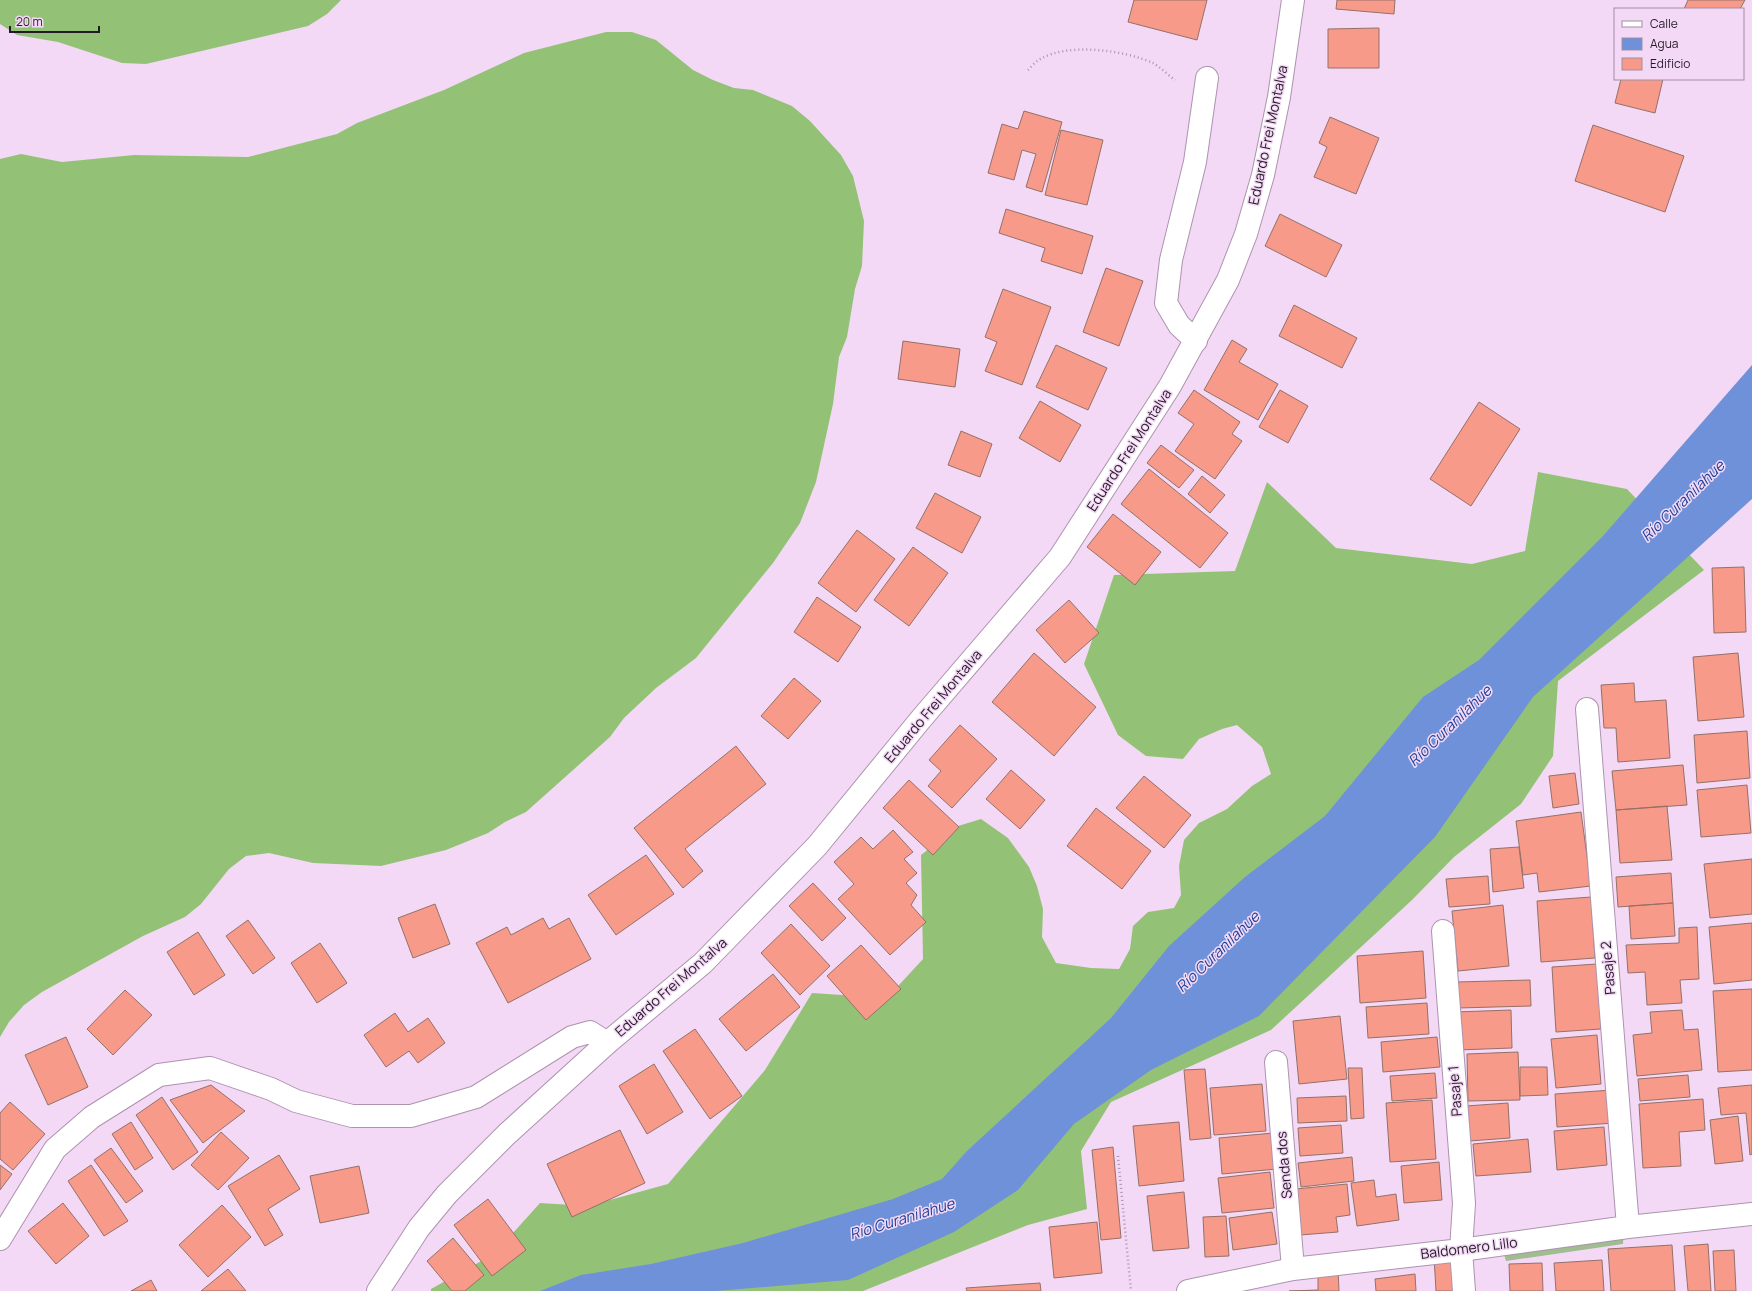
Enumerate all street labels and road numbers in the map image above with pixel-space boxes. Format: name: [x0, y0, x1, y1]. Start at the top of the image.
street label: Eduardo Frei Montalva: [1243, 63, 1292, 206]
street label: Eduardo Frei Montalva: [1082, 385, 1175, 515]
street label: Eduardo Frei Montalva: [880, 645, 986, 766]
street label: Eduardo Frei Montalva: [611, 933, 731, 1040]
street label: Pasaje 2: [1596, 941, 1619, 996]
street label: Pasaje 1: [1443, 1065, 1466, 1117]
street label: Senda dos: [1271, 1131, 1296, 1200]
street label: Baldomero Lillo: [1419, 1232, 1518, 1263]

